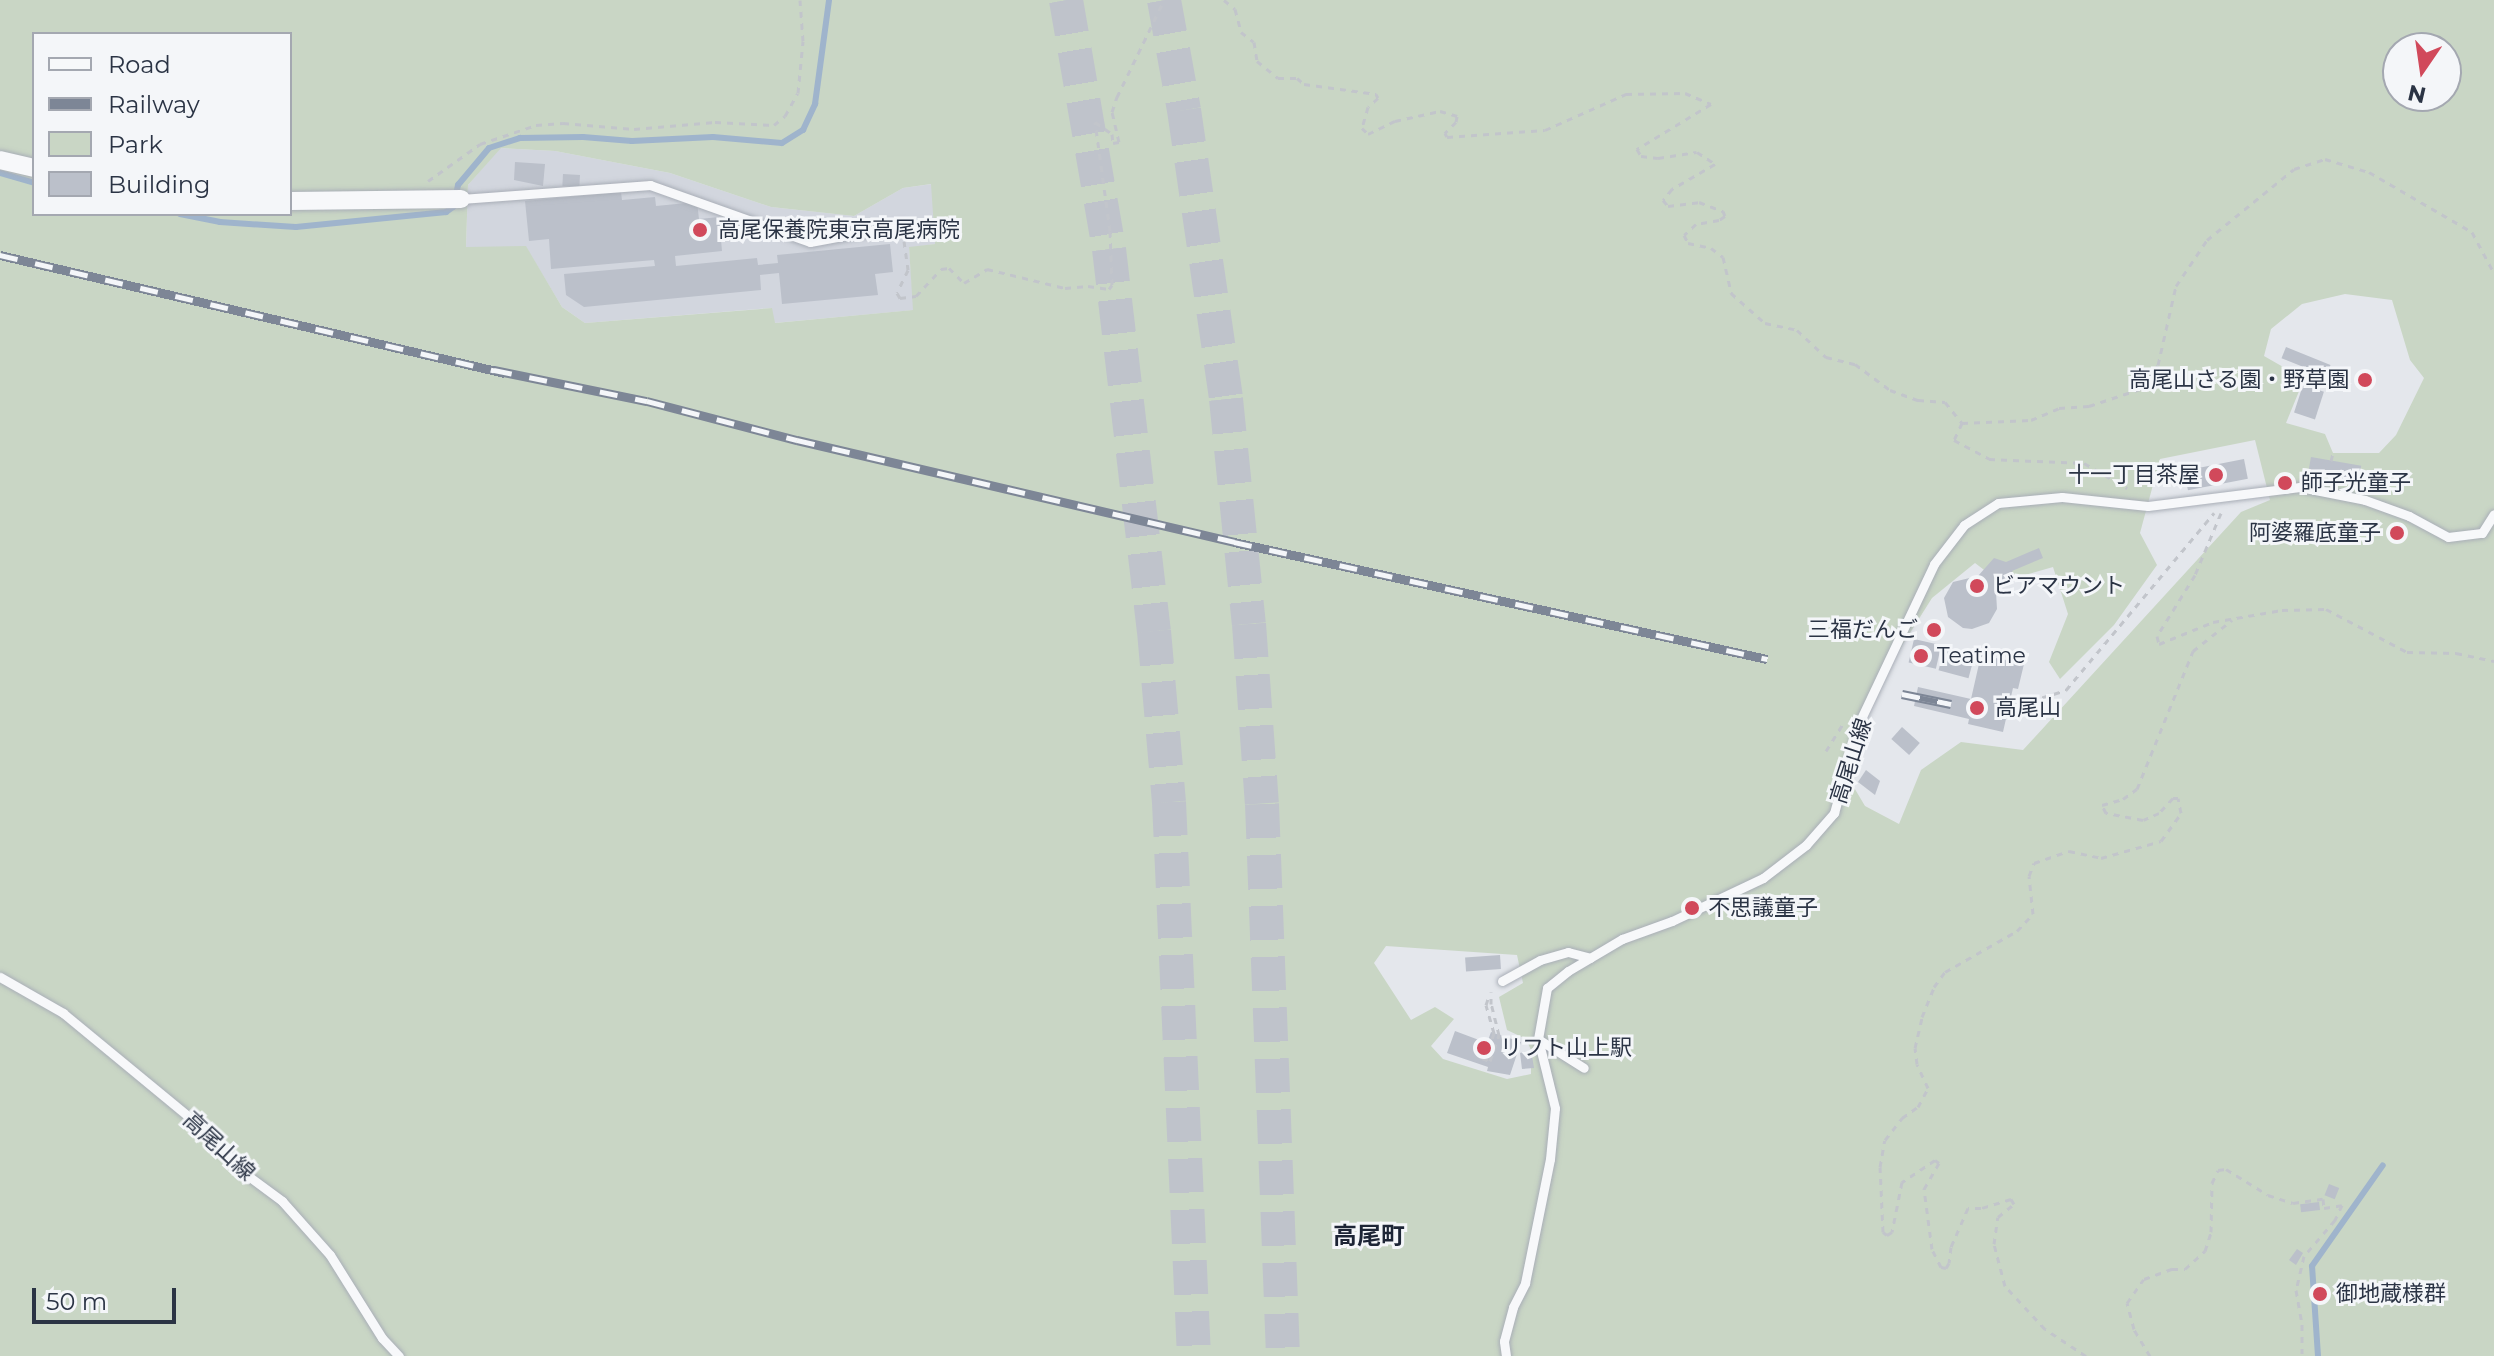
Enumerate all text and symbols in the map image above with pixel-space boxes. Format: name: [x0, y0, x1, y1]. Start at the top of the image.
legend: [32, 32, 292, 216]
north arrow: [2382, 32, 2462, 112]
text: Road: [108, 50, 171, 79]
text: N: [2405, 79, 2429, 109]
text: Railway: [108, 90, 200, 119]
text: Park: [108, 130, 163, 159]
text: Building: [108, 170, 211, 199]
place label: 高尾保養院東京高尾病院: [718, 217, 960, 243]
marker: 高尾保養院東京高尾病院: [689, 219, 711, 241]
place label: 高尾山さる園・野草園: [2129, 367, 2349, 393]
marker: 高尾山さる園・野草園: [2356, 371, 2374, 389]
place label: 十一丁目茶屋: [2068, 462, 2200, 488]
marker: 十一丁目茶屋: [2207, 466, 2225, 484]
place label: 師子光童子: [2301, 470, 2411, 496]
marker: 師子光童子: [2276, 474, 2294, 492]
place label: 阿婆羅底童子: [2249, 520, 2381, 546]
marker: 阿婆羅底童子: [2388, 524, 2406, 542]
place label: ビアマウント: [1993, 573, 2125, 599]
marker: ビアマウント: [1968, 577, 1986, 595]
place label: 三福だんご: [1808, 617, 1918, 643]
marker: 三福だんご: [1925, 621, 1943, 639]
place label: Teatime: [1937, 643, 2026, 669]
marker: Teatime: [1912, 647, 1930, 665]
place label: 高尾山: [1995, 695, 2061, 721]
marker: 高尾山: [1966, 697, 1988, 719]
street label: 高尾山線: [1825, 715, 1877, 807]
place label: 不思議童子: [1708, 895, 1818, 921]
marker: 不思議童子: [1683, 899, 1701, 917]
place label: リフト山上駅: [1500, 1035, 1632, 1061]
marker: リフト山上駅: [1475, 1039, 1493, 1057]
street label: 高尾山線: [178, 1106, 260, 1186]
district label: 高尾町: [1333, 1222, 1405, 1250]
scale bar: [36, 1272, 180, 1322]
place label: 御地蔵様群: [2336, 1281, 2446, 1307]
marker: 御地蔵様群: [2311, 1285, 2329, 1303]
text: 50 m: [46, 1287, 107, 1316]

